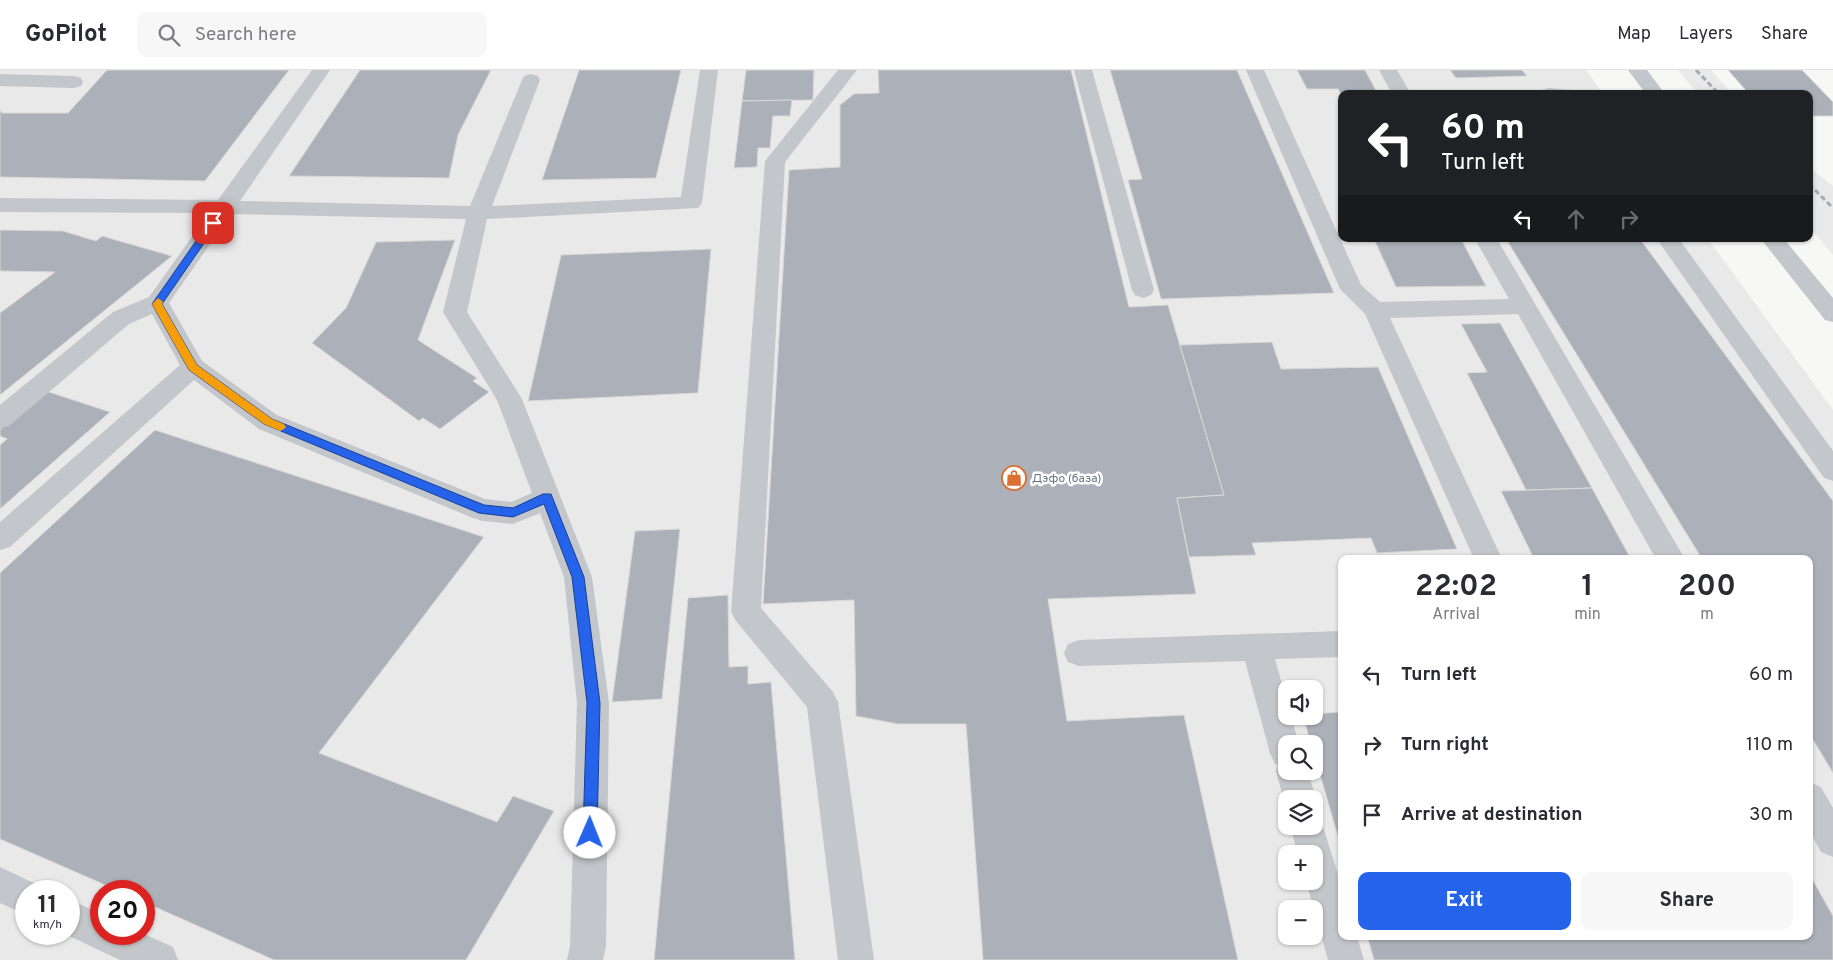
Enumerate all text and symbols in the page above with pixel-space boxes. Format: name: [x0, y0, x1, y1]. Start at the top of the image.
search box: [137, 12, 487, 57]
text: GoPilot: [25, 20, 107, 50]
icon: search: [155, 21, 183, 49]
text: Search here: [195, 23, 296, 47]
text: Map: [1617, 23, 1651, 46]
text: Layers: [1679, 23, 1733, 46]
text: Share: [1761, 23, 1808, 46]
text: 60 m: [1441, 107, 1525, 151]
icon: left: [1358, 110, 1423, 175]
text: Turn left: [1441, 150, 1524, 177]
pin: [192, 202, 234, 244]
icon: left: [1509, 205, 1537, 233]
icon: ahead: [1562, 205, 1590, 233]
icon: right: [1615, 205, 1643, 233]
icon: arrive: [199, 209, 227, 237]
shop icon: Дэфо (база): [1001, 465, 1027, 491]
place label: Дэфо (база): [1032, 471, 1101, 487]
text: 22:02: [1415, 569, 1497, 606]
text: 1: [1582, 569, 1594, 606]
text: 200: [1678, 569, 1736, 606]
text: Arrival: [1432, 605, 1480, 625]
text: min: [1574, 605, 1601, 625]
text: m: [1700, 605, 1714, 625]
icon: left: [1358, 661, 1386, 689]
text: Turn left: [1401, 663, 1477, 687]
text: 60 m: [1749, 663, 1793, 687]
map controls: [1278, 680, 1323, 945]
button: sound: [1278, 680, 1323, 725]
icon: right: [1358, 731, 1386, 759]
text: Turn right: [1401, 733, 1489, 757]
text: 110 m: [1746, 733, 1793, 757]
button: search: [1278, 735, 1323, 780]
button: layers: [1278, 790, 1323, 835]
icon: arrive: [1358, 801, 1386, 829]
text: Arrive at destination: [1401, 803, 1582, 827]
text: 30 m: [1749, 803, 1793, 827]
position arrow: [563, 806, 615, 858]
button: +: [1278, 845, 1323, 890]
button: Exit: [1358, 872, 1571, 930]
button: Share: [1581, 872, 1793, 930]
speed limit sign: 20: [90, 880, 155, 945]
text: 11: [37, 890, 58, 922]
button: −: [1278, 900, 1323, 945]
text: km/h: [33, 917, 62, 933]

